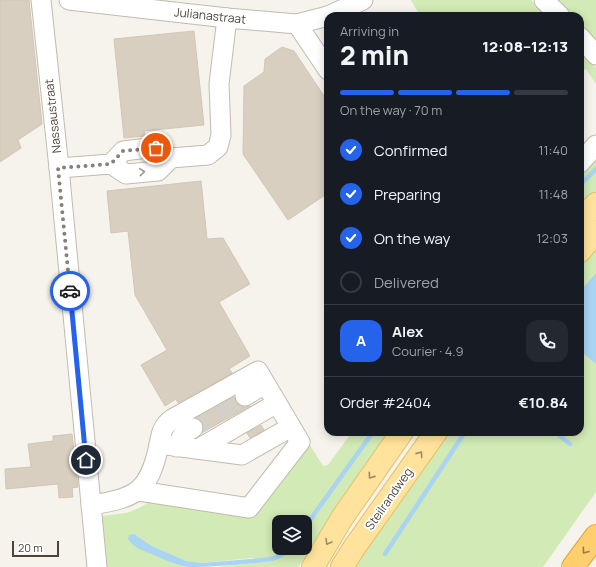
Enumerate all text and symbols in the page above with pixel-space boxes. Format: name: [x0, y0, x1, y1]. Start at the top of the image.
street label: Julianastraat: [173, 3, 247, 28]
text: Arriving in: [340, 22, 399, 40]
text: 12:08–12:13: [482, 36, 568, 57]
text: 2 min: [340, 37, 409, 73]
street label: Nassaustraat: [40, 78, 65, 154]
text: On the way · 70 m: [340, 101, 442, 119]
pin: [139, 131, 173, 165]
icon: bag: [145, 137, 167, 159]
icon: check: [340, 139, 362, 161]
text: Confirmed: [374, 140, 447, 161]
text: 11:40: [538, 141, 568, 159]
one-way arrow: [139, 168, 145, 177]
icon: check: [340, 183, 362, 205]
text: Preparing: [374, 184, 441, 205]
text: 11:48: [539, 185, 568, 203]
icon: check: [340, 227, 362, 249]
text: On the way: [374, 228, 450, 249]
text: 12:03: [537, 229, 568, 247]
courier: [50, 271, 90, 311]
text: Delivered: [374, 272, 439, 293]
icon: car: [59, 280, 81, 302]
button: phone: [526, 320, 568, 362]
text: Alex: [392, 321, 423, 342]
text: A: [356, 330, 366, 351]
text: Courier · 4.9: [392, 342, 464, 360]
text: Order #2404: [340, 392, 431, 413]
text: €10.84: [518, 392, 568, 413]
pin: [69, 443, 103, 477]
icon: home: [75, 449, 97, 471]
one-way arrow: [415, 452, 422, 459]
street label: Steilrandweg: [361, 464, 416, 533]
one-way arrow: [369, 471, 376, 478]
map controls: [272, 515, 312, 555]
button: layers: [272, 515, 312, 555]
one-way arrow: [325, 538, 332, 545]
scale bar: [12, 539, 59, 558]
text: 20 m: [18, 540, 43, 555]
one-way arrow: [583, 547, 590, 554]

